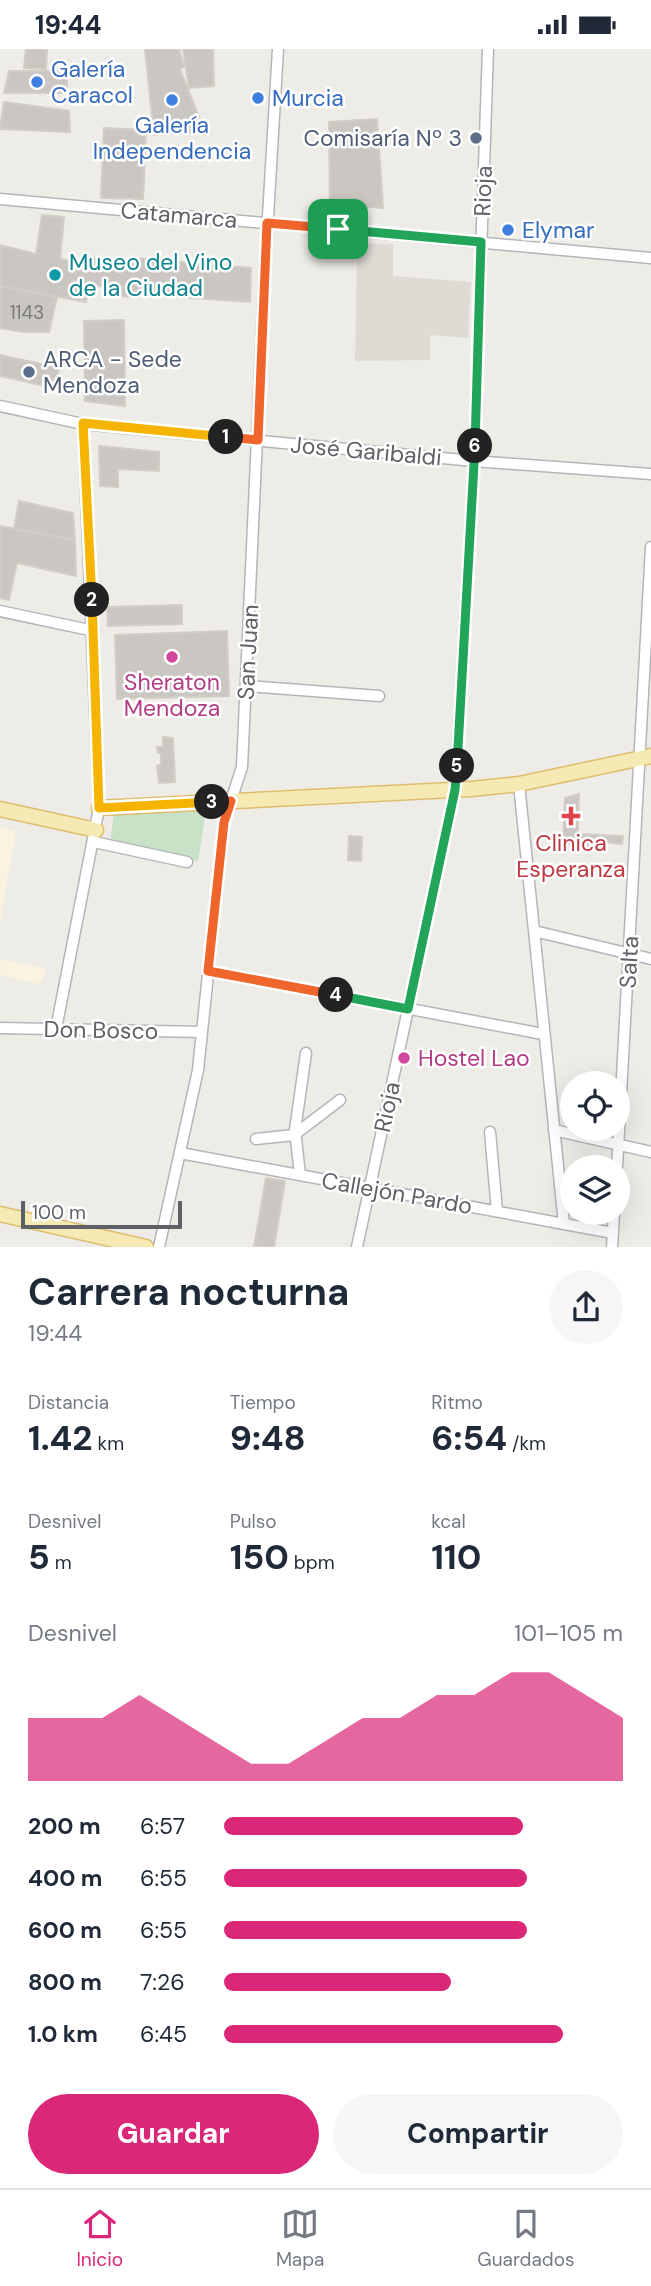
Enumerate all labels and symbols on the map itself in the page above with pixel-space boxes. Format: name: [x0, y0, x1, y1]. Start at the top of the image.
place label: Galería Caracol: [51, 54, 133, 110]
marker: Galería Caracol: [29, 74, 45, 90]
place label: Murcia: [272, 83, 344, 113]
marker: Murcia: [250, 90, 266, 106]
marker: Galería Independencia: [164, 92, 180, 108]
place label: Galería Independencia: [93, 110, 251, 166]
place label: Comisaría Nº 3: [303, 123, 462, 153]
marker: Comisaría Nº 3: [468, 130, 484, 146]
street label: Rioja: [467, 165, 499, 217]
street label: Catamarca: [119, 195, 239, 235]
pin: [308, 199, 368, 259]
place label: Elymar: [522, 215, 594, 245]
marker: Elymar: [500, 222, 516, 238]
place label: Museo del Vino de la Ciudad: [69, 247, 232, 303]
marker: Museo del Vino de la Ciudad: [47, 267, 63, 283]
house number: 1143: [10, 300, 44, 325]
place label: ARCA - Sede Mendoza: [43, 344, 182, 400]
marker: ARCA - Sede Mendoza: [21, 364, 37, 380]
pin: 1: [208, 419, 244, 455]
street label: José Garibaldi: [289, 429, 443, 473]
pin: 6: [458, 429, 492, 463]
pin: 2: [74, 583, 110, 617]
street label: San Juan: [231, 603, 265, 701]
marker: Sheraton Mendoza: [164, 649, 180, 665]
place label: Sheraton Mendoza: [124, 667, 220, 723]
pin: 5: [440, 749, 475, 783]
pin: 3: [194, 785, 230, 819]
marker: Clinica Esperanza: [561, 806, 581, 826]
place label: Clinica Esperanza: [516, 828, 626, 884]
street label: Salta: [613, 935, 645, 989]
pin: 4: [318, 977, 354, 1013]
street label: Don Bosco: [43, 1014, 159, 1046]
place label: Hostel Lao: [418, 1043, 530, 1073]
marker: Hostel Lao: [396, 1050, 412, 1066]
street label: Rioja: [367, 1079, 407, 1135]
street label: Callejón Pardo: [319, 1165, 475, 1221]
scale bar: [21, 1197, 182, 1229]

